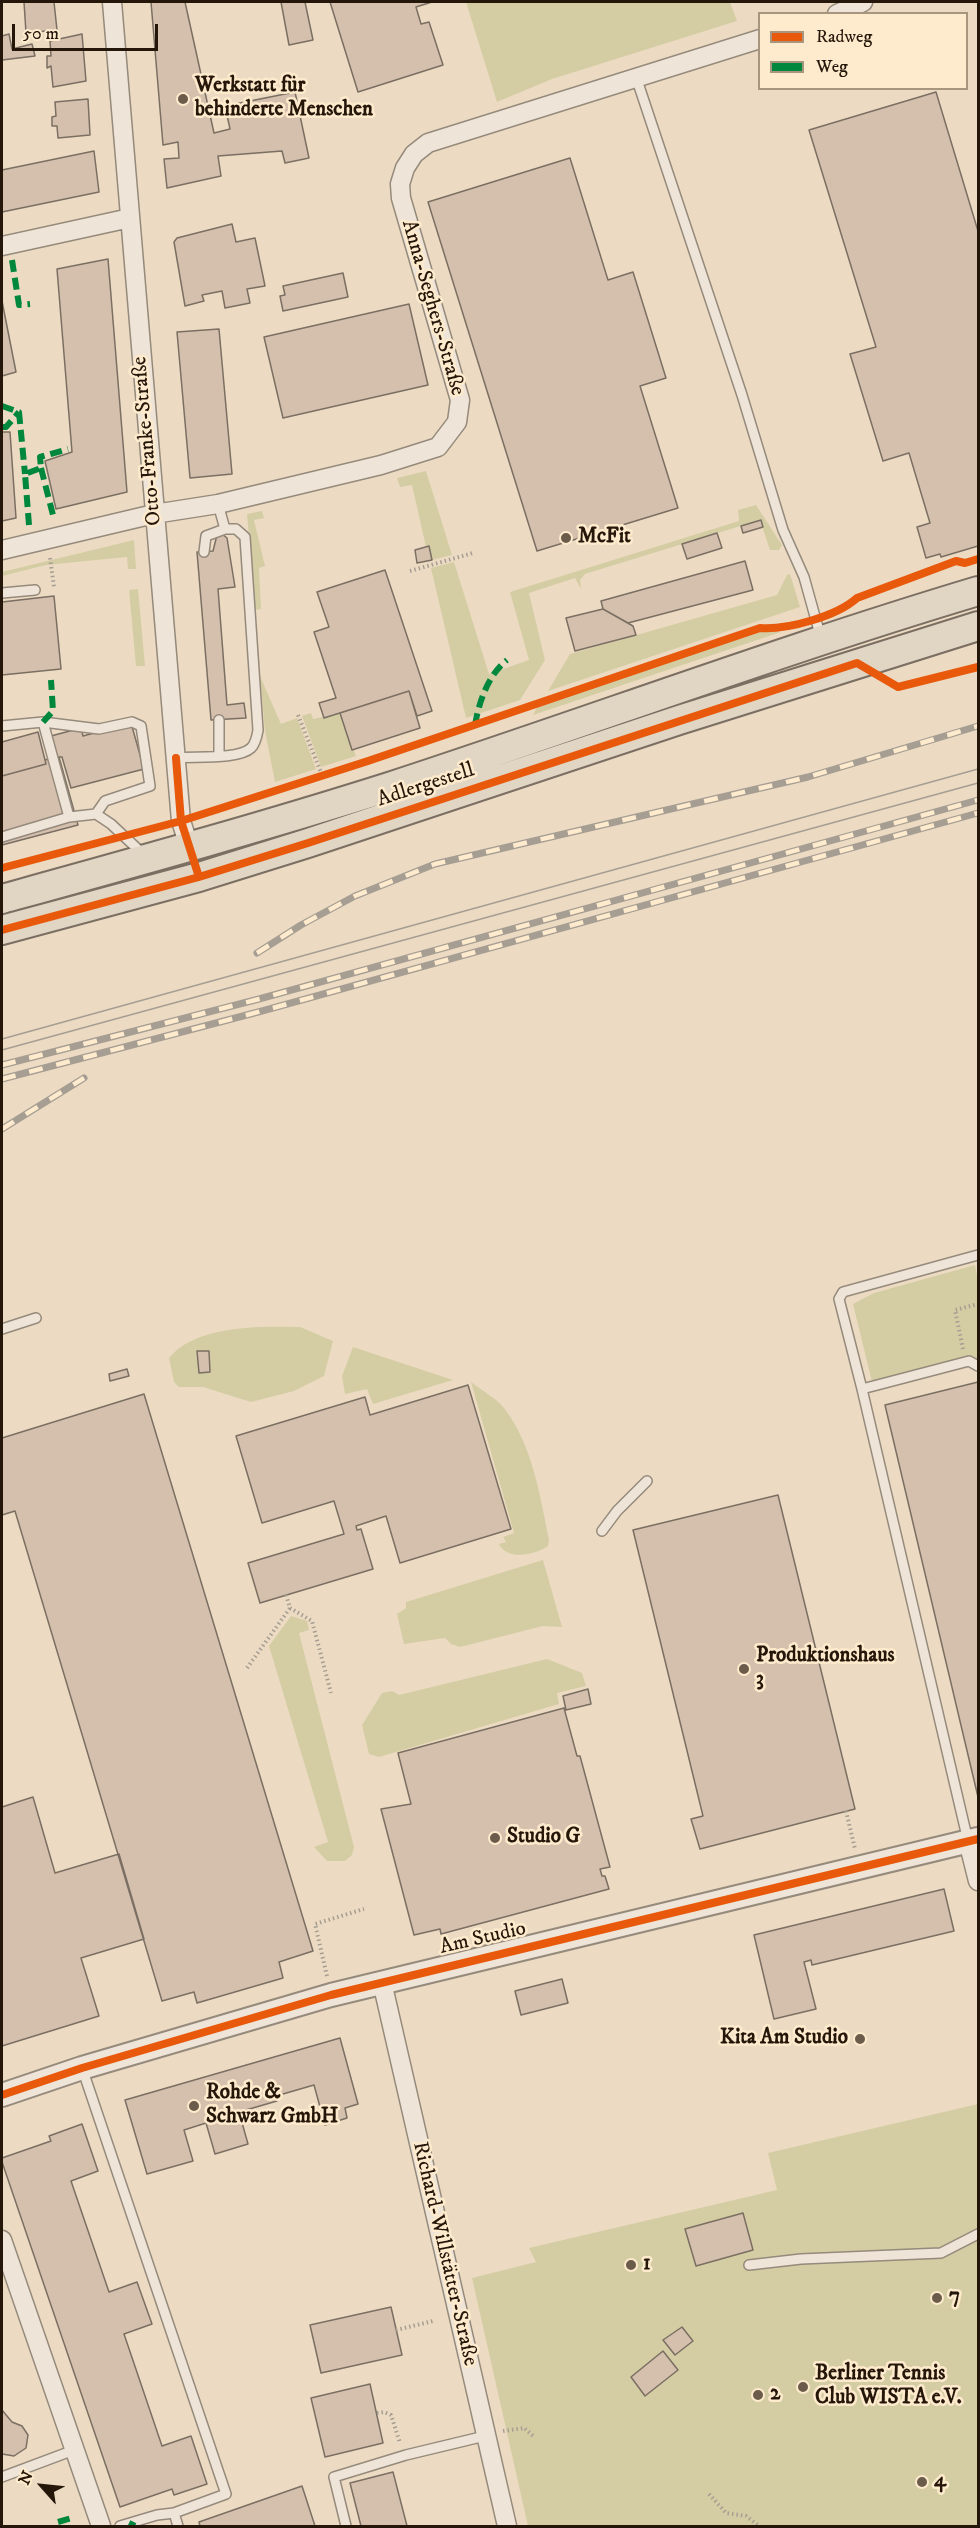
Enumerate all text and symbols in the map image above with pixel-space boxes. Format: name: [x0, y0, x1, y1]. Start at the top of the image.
scale bar: [15, 12, 160, 50]
legend: [758, 12, 968, 90]
text: 50 m: [23, 23, 59, 45]
text: Radweg: [816, 26, 872, 48]
text: Weg: [816, 56, 848, 78]
place label: Werkstatt für behinderte Menschen: [195, 74, 373, 124]
marker: Werkstatt für behinderte Menschen: [176, 92, 190, 106]
street label: Anna-Seghers-Straße: [395, 217, 469, 399]
street label: Otto-Franke-Straße: [128, 355, 168, 527]
place label: McFit: [578, 525, 631, 551]
marker: McFit: [559, 531, 573, 545]
street label: Adlergestell: [374, 758, 478, 814]
place label: Produktionshaus 3: [756, 1644, 895, 1694]
marker: Produktionshaus 3: [737, 1662, 751, 1676]
place label: Studio G: [507, 1825, 580, 1851]
marker: Studio G: [488, 1831, 502, 1845]
street label: Am Studio: [437, 1917, 529, 1961]
place label: Kita Am Studio: [720, 2026, 848, 2052]
marker: Kita Am Studio: [853, 2032, 867, 2046]
place label: Rohde & Schwarz GmbH: [206, 2081, 338, 2131]
marker: Rohde & Schwarz GmbH: [187, 2099, 201, 2113]
street label: Richard-Willstätter-Straße: [406, 2139, 482, 2369]
place label: 1: [643, 2252, 651, 2278]
marker: 1: [624, 2258, 638, 2272]
place label: 7: [949, 2285, 960, 2311]
marker: 7: [930, 2291, 944, 2305]
place label: Berliner Tennis Club WISTA e.V.: [815, 2362, 962, 2412]
marker: Berliner Tennis Club WISTA e.V.: [796, 2380, 810, 2394]
place label: 2: [770, 2382, 780, 2408]
marker: 2: [751, 2388, 765, 2402]
north arrow: [12, 2456, 72, 2516]
text: N: [14, 2467, 38, 2488]
place label: 4: [934, 2469, 946, 2495]
marker: 4: [915, 2475, 929, 2489]

